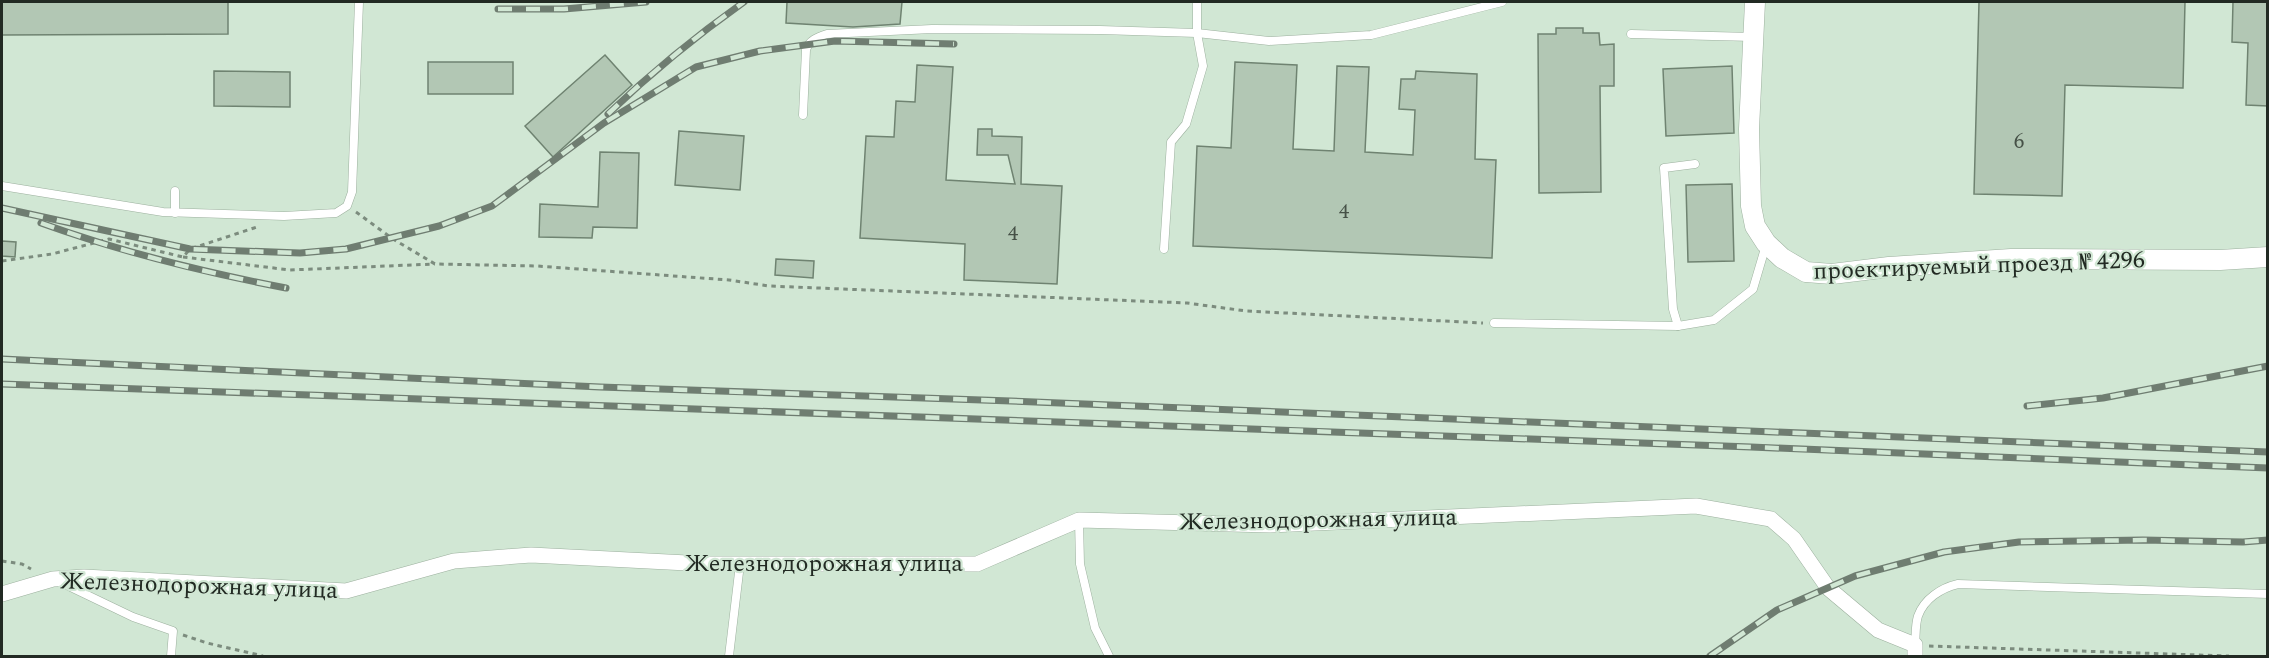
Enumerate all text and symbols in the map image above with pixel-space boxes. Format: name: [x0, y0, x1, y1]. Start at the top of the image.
house number: 6: [2014, 126, 2024, 158]
house number: 4: [1339, 196, 1350, 228]
house number: 4: [1008, 218, 1019, 250]
street label: проектируемый проезд № 4296: [1813, 242, 2145, 290]
street label: Железнодорожная улица: [1179, 500, 1458, 540]
street label: Железнодорожная улица: [685, 546, 963, 582]
street label: Железнодорожная улица: [59, 563, 339, 609]

